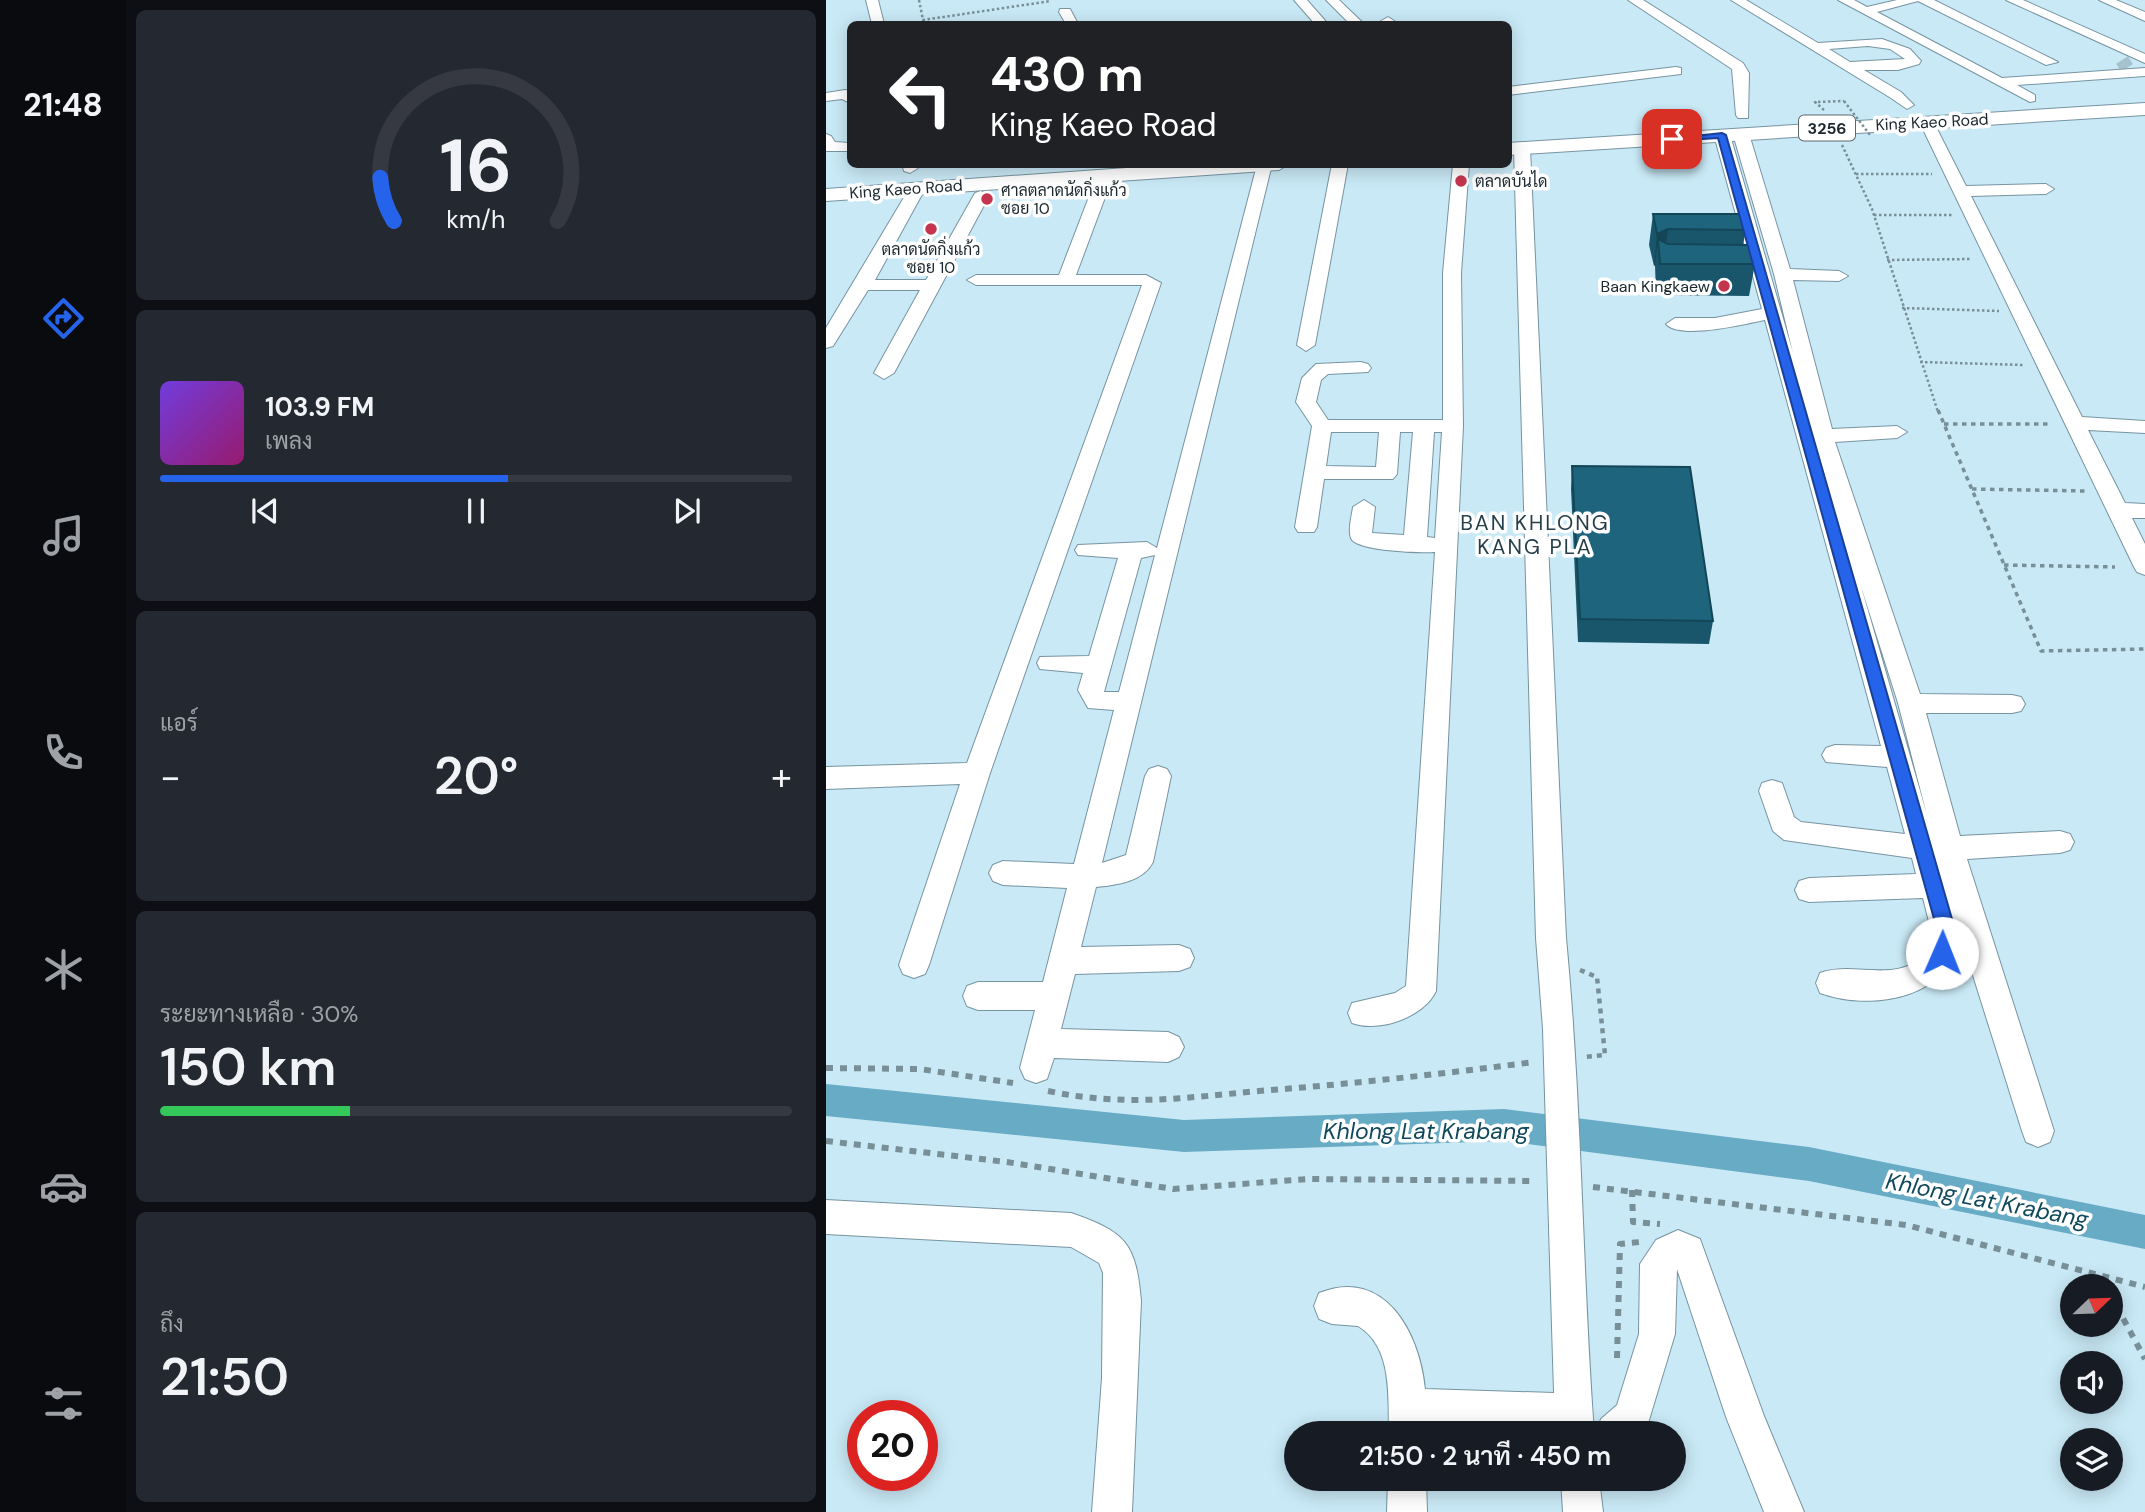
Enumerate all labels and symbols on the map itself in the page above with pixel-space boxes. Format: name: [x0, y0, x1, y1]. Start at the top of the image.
pin: [1642, 109, 1702, 169]
street label: King Kaeo Road: [1875, 109, 1989, 135]
road number: 3256: [1799, 116, 1855, 140]
place label: ตลาดบันได: [1475, 170, 1547, 192]
marker: ตลาดบันได: [1453, 173, 1469, 189]
street label: King Kaeo Road: [849, 175, 963, 203]
place label: ศาลตลาดนัดกิ่งแก้ว ซอย 10: [1001, 176, 1127, 219]
marker: ศาลตลาดนัดกิ่งแก้ว ซอย 10: [979, 191, 995, 207]
marker: ตลาดนัดกิ่งแก้ว ซอย 10: [923, 221, 939, 237]
place label: ตลาดนัดกิ่งแก้ว ซอย 10: [881, 235, 981, 278]
place label: Baan Kingkaew: [1601, 276, 1710, 297]
marker: Baan Kingkaew: [1716, 278, 1732, 294]
district label: BAN KHLONG KANG PLA: [1460, 509, 1610, 561]
position arrow: [1905, 916, 1979, 990]
water label: Khlong Lat Krabang: [1323, 1116, 1530, 1146]
water label: Khlong Lat Krabang: [1883, 1166, 2092, 1235]
north arrow: [2060, 1274, 2123, 1337]
speed limit sign: 20: [847, 1400, 938, 1491]

